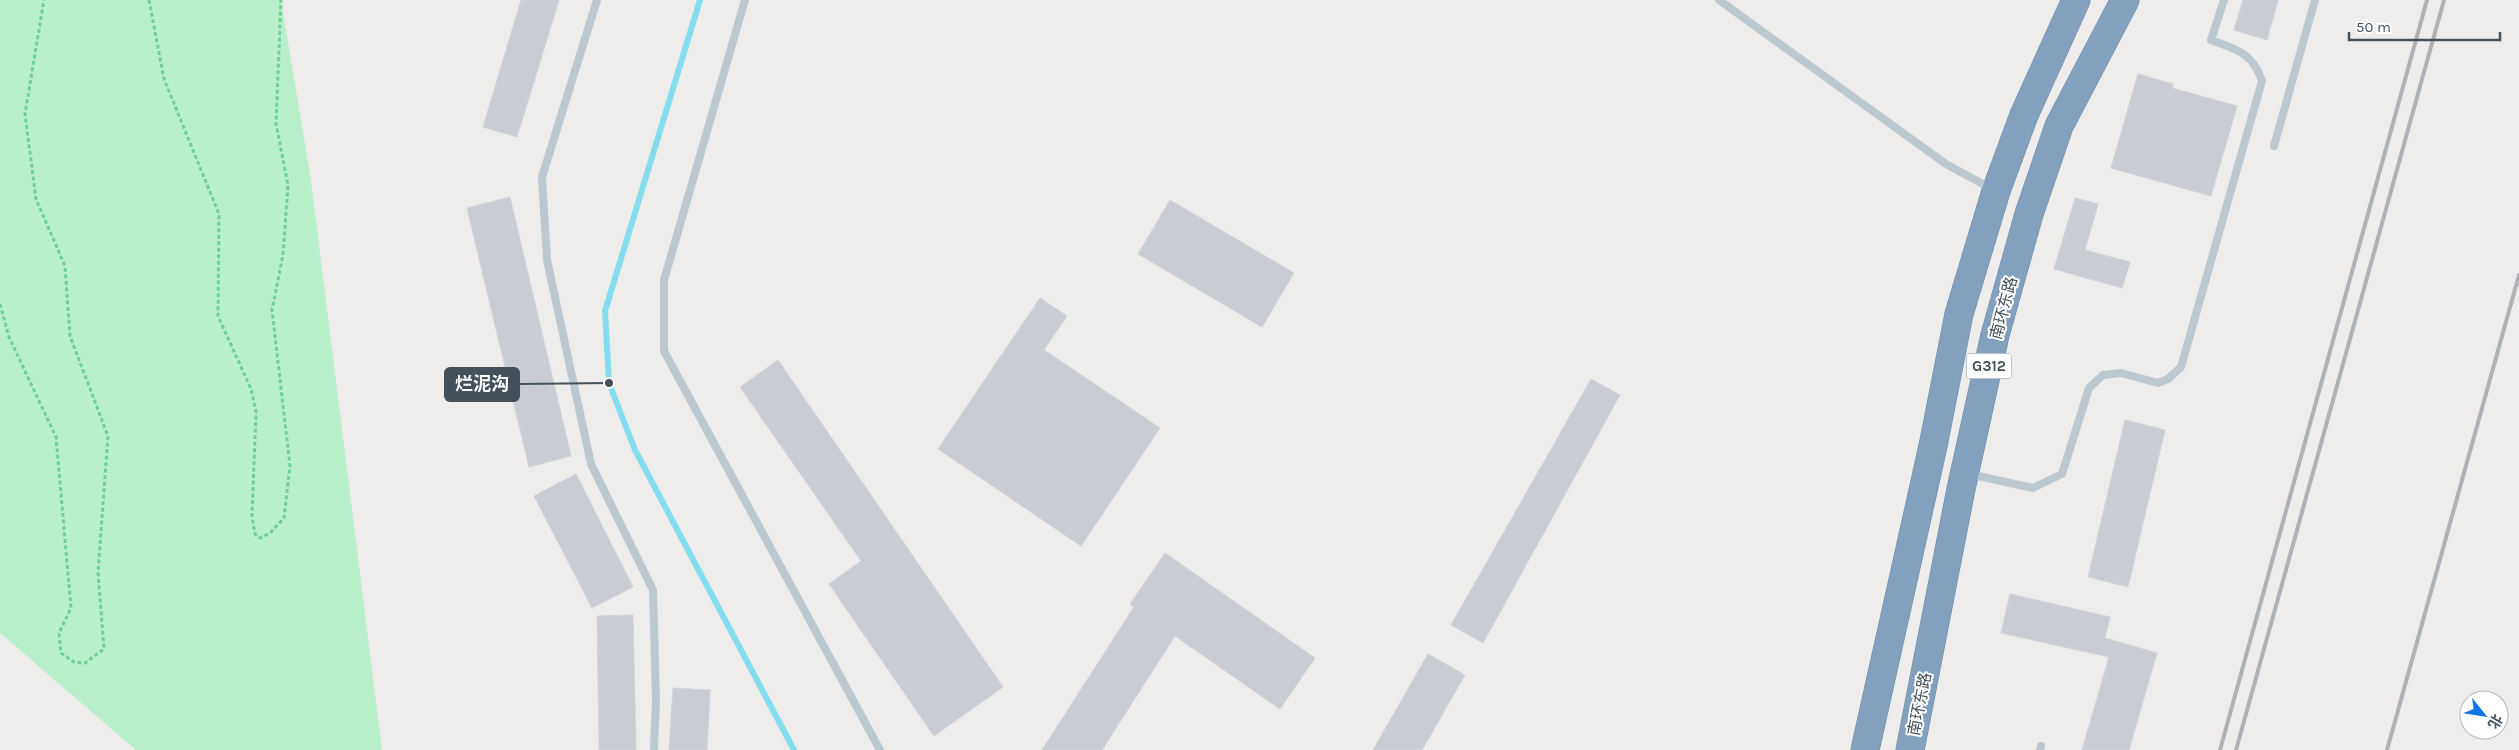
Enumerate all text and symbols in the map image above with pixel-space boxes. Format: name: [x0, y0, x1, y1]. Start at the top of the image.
scale bar: [2349, 10, 2500, 42]
text: 50 m: [2356, 18, 2391, 36]
street label: 南环东路: [1986, 275, 2021, 342]
road number: G312: [1966, 354, 2012, 378]
callout: 烂泥沟: [445, 368, 519, 401]
text: 烂泥沟: [455, 373, 509, 395]
street label: 南环东路: [1904, 671, 1935, 737]
north arrow: [2459, 690, 2509, 740]
text: 北: [2484, 711, 2506, 732]

